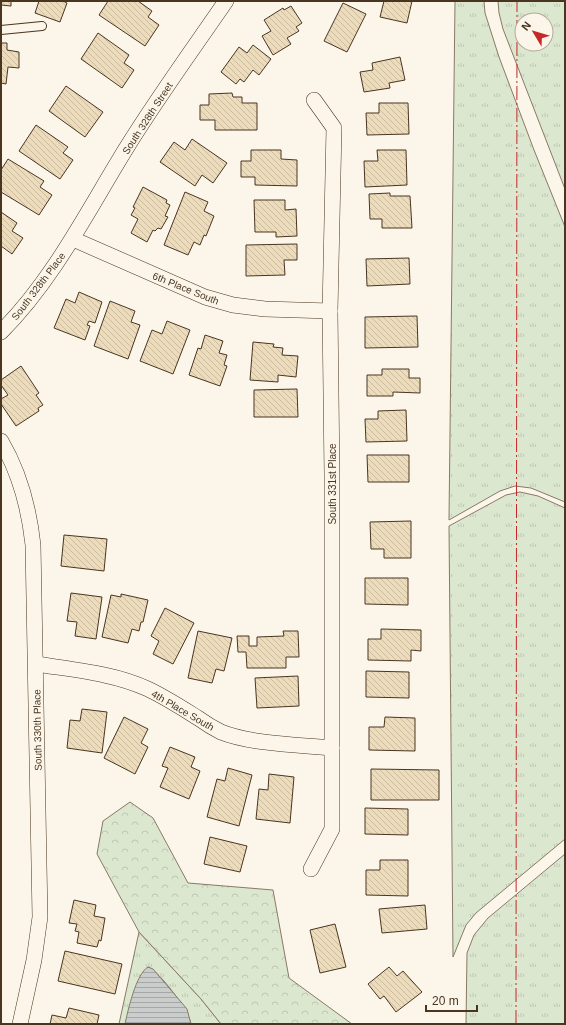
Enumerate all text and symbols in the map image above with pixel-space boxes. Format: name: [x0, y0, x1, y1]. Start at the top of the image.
north arrow: [514, 12, 554, 52]
text: N: [519, 19, 533, 33]
street label: South 328th Street: [120, 80, 175, 156]
street label: South 328th Place: [9, 250, 68, 322]
street label: 6th Place South: [151, 270, 221, 307]
street label: South 331st Place: [327, 443, 338, 525]
street label: 4th Place South: [149, 688, 216, 733]
street label: South 330th Place: [31, 689, 44, 771]
scale bar: [426, 987, 477, 1013]
text: 20 m: [432, 994, 459, 1008]

